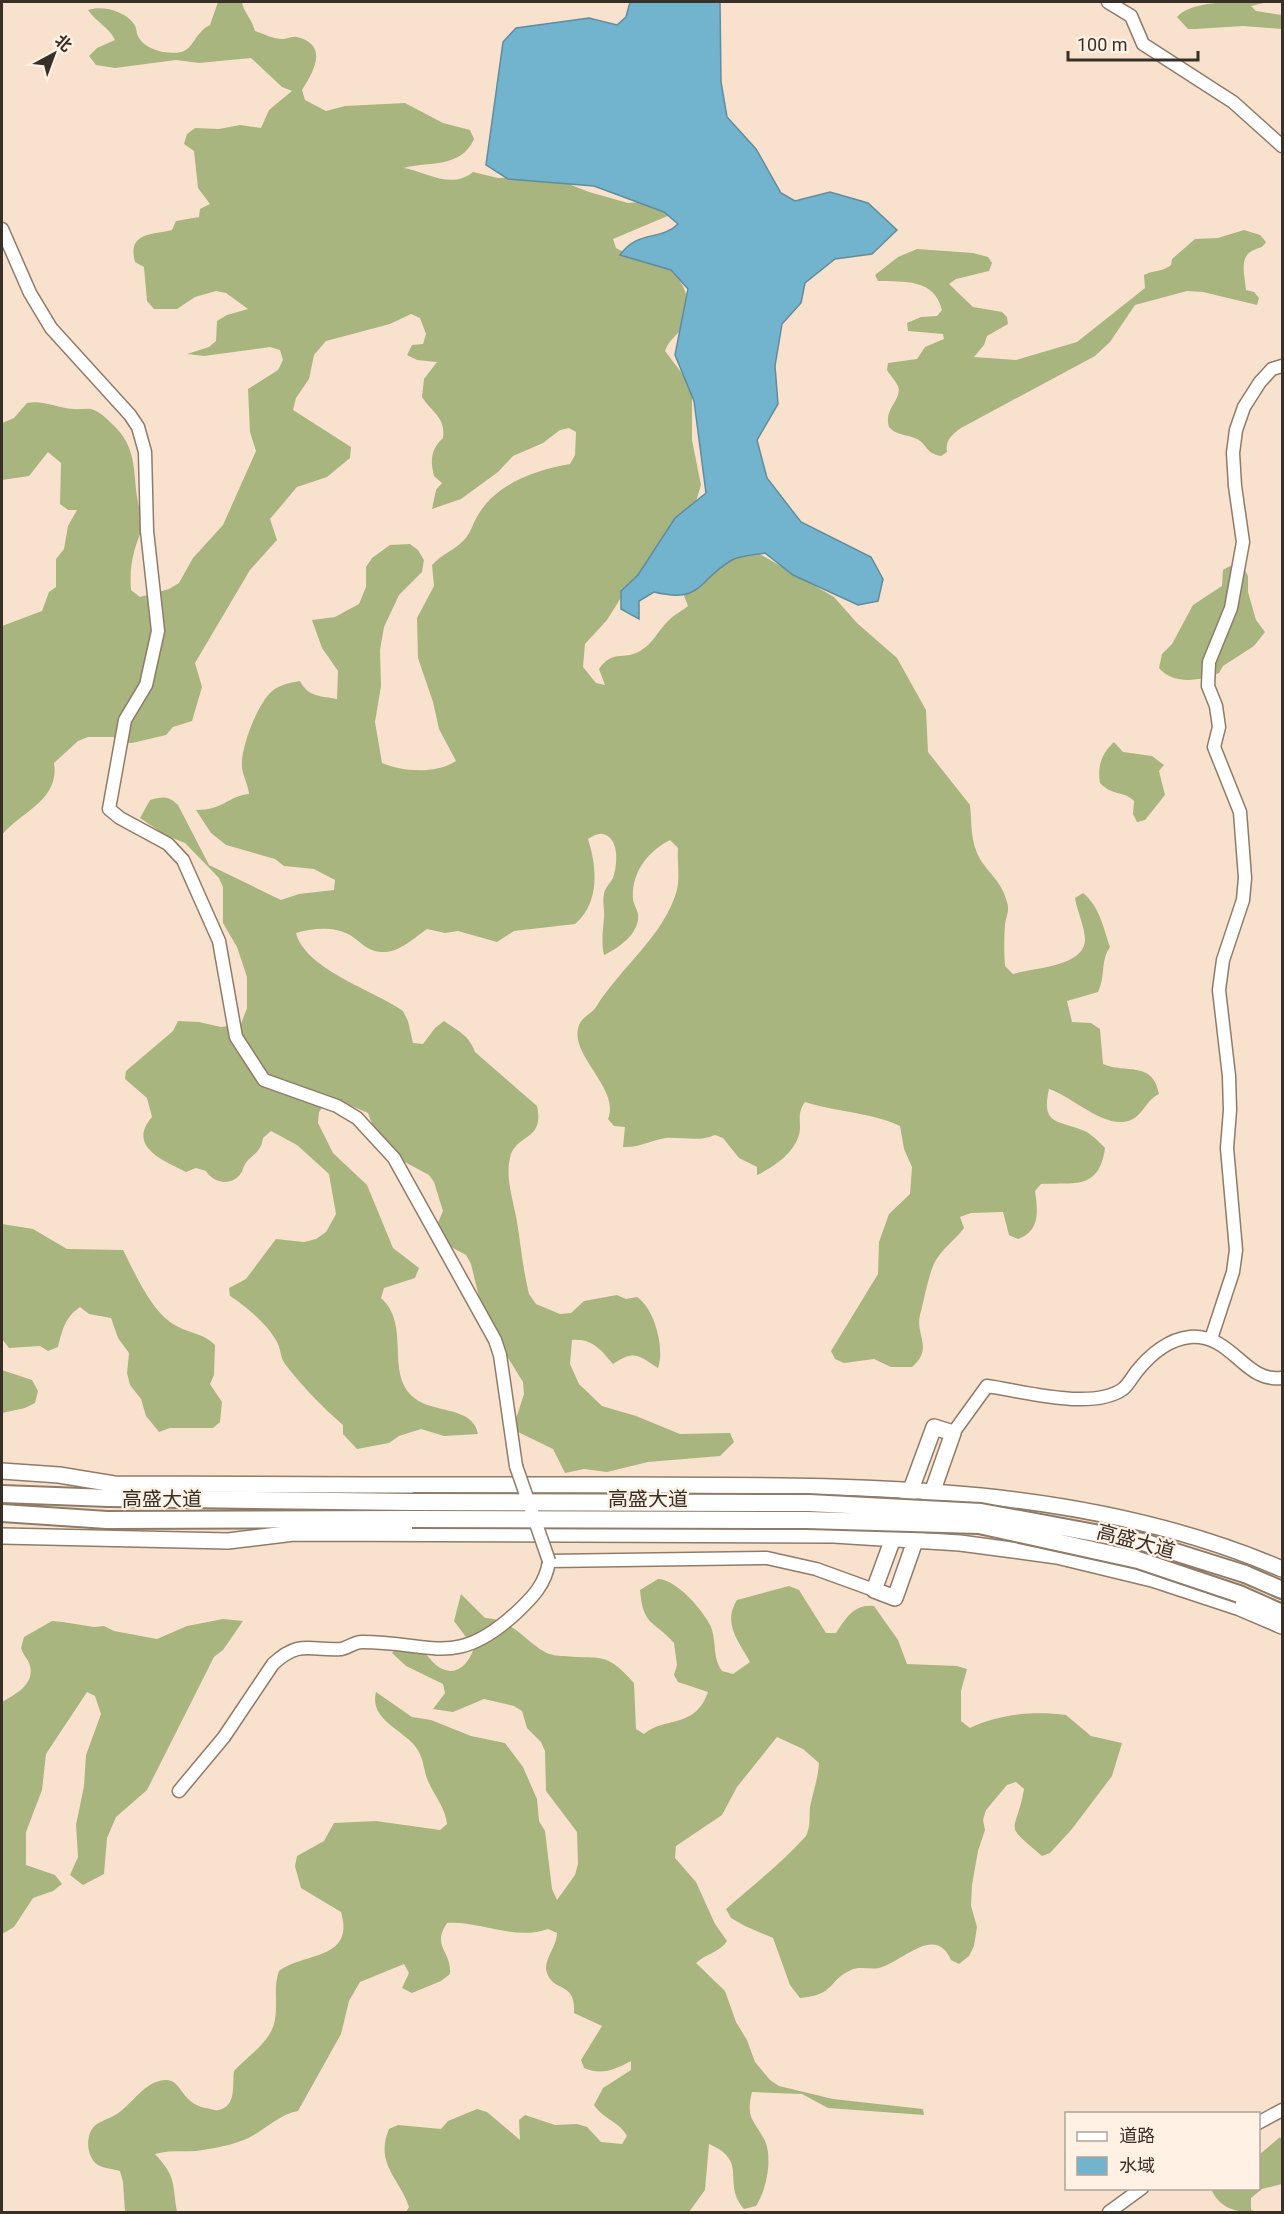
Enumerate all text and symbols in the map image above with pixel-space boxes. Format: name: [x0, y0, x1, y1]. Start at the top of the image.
north arrow: [24, 24, 84, 84]
scale bar: [1068, 24, 1198, 62]
text: 北: [51, 31, 76, 55]
text: 100 m: [1077, 34, 1128, 55]
street label: 高盛大道: [122, 1487, 202, 1511]
street label: 高盛大道: [608, 1487, 688, 1511]
street label: 高盛大道: [1094, 1519, 1178, 1563]
legend: [1065, 2112, 1260, 2190]
text: 道路: [1119, 2125, 1155, 2146]
text: 水域: [1119, 2155, 1155, 2176]

